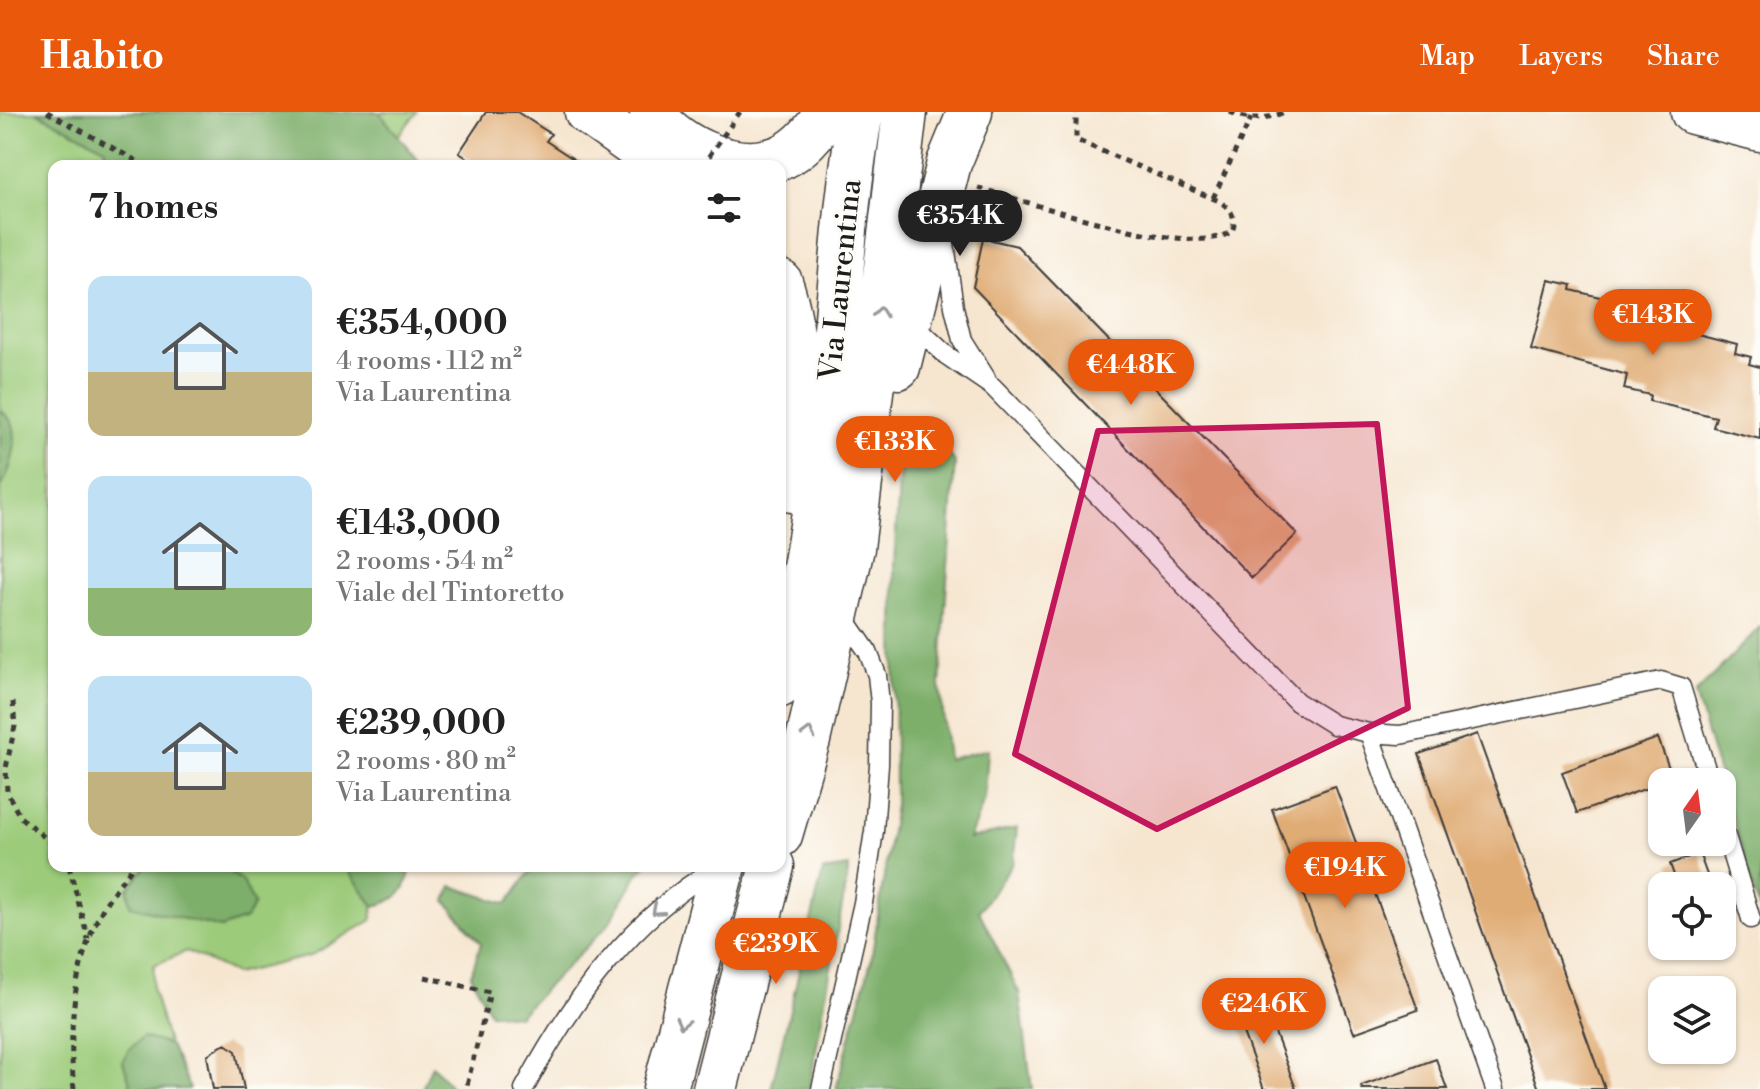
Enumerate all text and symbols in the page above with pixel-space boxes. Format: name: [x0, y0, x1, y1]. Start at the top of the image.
text: Habito: [40, 33, 164, 80]
text: Map: [1420, 39, 1475, 74]
text: Layers: [1519, 39, 1603, 74]
text: Share: [1647, 39, 1720, 74]
street label: Via Laurentina: [811, 177, 871, 384]
icon: filters: [702, 186, 746, 230]
text: 7 homes: [88, 187, 218, 229]
pin: €354K: [904, 190, 1016, 258]
text: €354K: [916, 200, 1004, 232]
pin: €143K: [1597, 289, 1709, 357]
text: €143K: [1612, 299, 1694, 331]
text: €354,000: [336, 303, 508, 345]
one-way arrow: [872, 305, 889, 318]
icon: home: [152, 308, 248, 404]
pin: €448K: [1075, 339, 1187, 407]
text: 4 rooms · 112 m²: [336, 345, 522, 377]
text: €448K: [1086, 349, 1176, 381]
text: Via Laurentina: [336, 377, 511, 409]
pin: €133K: [839, 416, 951, 484]
text: €133K: [854, 426, 936, 458]
text: €143,000: [336, 503, 501, 545]
icon: home: [152, 508, 248, 604]
text: 2 rooms · 54 m²: [336, 545, 513, 577]
text: Viale del Tintoretto: [336, 577, 565, 609]
text: €239,000: [336, 703, 506, 745]
icon: home: [152, 708, 248, 804]
one-way arrow: [800, 727, 817, 741]
text: 2 rooms · 80 m²: [336, 745, 516, 777]
north arrow: [1648, 768, 1736, 856]
map controls: [1648, 768, 1736, 1064]
text: Via Laurentina: [336, 777, 511, 809]
pin: €194K: [1289, 842, 1401, 910]
text: €194K: [1303, 852, 1387, 884]
button: locate: [1648, 872, 1736, 960]
one-way arrow: [652, 901, 667, 915]
pin: €239K: [720, 918, 832, 986]
text: €239K: [733, 928, 819, 960]
button: layers: [1648, 976, 1736, 1064]
pin: €246K: [1208, 978, 1320, 1046]
text: €246K: [1220, 988, 1308, 1020]
one-way arrow: [674, 1015, 691, 1029]

